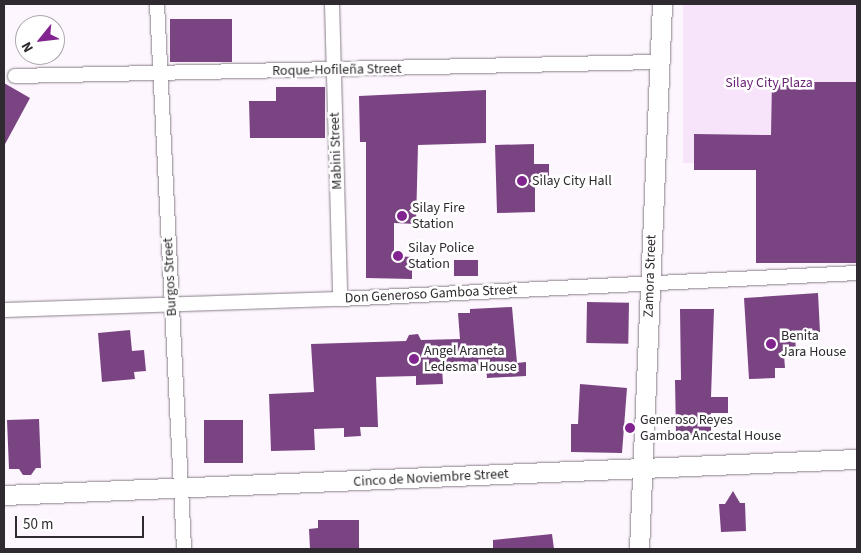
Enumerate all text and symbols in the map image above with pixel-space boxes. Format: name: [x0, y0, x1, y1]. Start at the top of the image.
north arrow: [15, 15, 65, 65]
text: N: [17, 38, 39, 56]
street label: Roque-Hofileña Street: [272, 60, 402, 80]
park label: Silay City Plaza: [725, 75, 813, 91]
street label: Mabini Street: [326, 112, 346, 190]
place label: Silay City Hall: [532, 173, 612, 189]
marker: Silay City Hall: [516, 175, 528, 187]
place label: Silay Fire Station: [412, 200, 465, 232]
marker: Silay Fire Station: [396, 210, 408, 222]
street label: Zamora Street: [640, 234, 660, 318]
street label: Burgos Street: [160, 237, 180, 317]
place label: Silay Police Station: [408, 240, 474, 272]
marker: Silay Police Station: [392, 250, 404, 262]
street label: Don Generoso Gamboa Street: [344, 281, 518, 307]
place label: Benita Jara House: [781, 328, 846, 361]
marker: Benita Jara House: [765, 338, 777, 350]
place label: Angel Araneta Ledesma House: [424, 343, 517, 376]
marker: Angel Araneta Ledesma House: [408, 353, 420, 365]
place label: Generoso Reyes Gamboa Ancestal House: [640, 412, 781, 444]
marker: Generoso Reyes Gamboa Ancestal House: [624, 422, 636, 434]
street label: Cinco de Noviembre Street: [353, 466, 509, 490]
scale bar: [18, 506, 146, 538]
text: 50 m: [23, 514, 53, 535]

